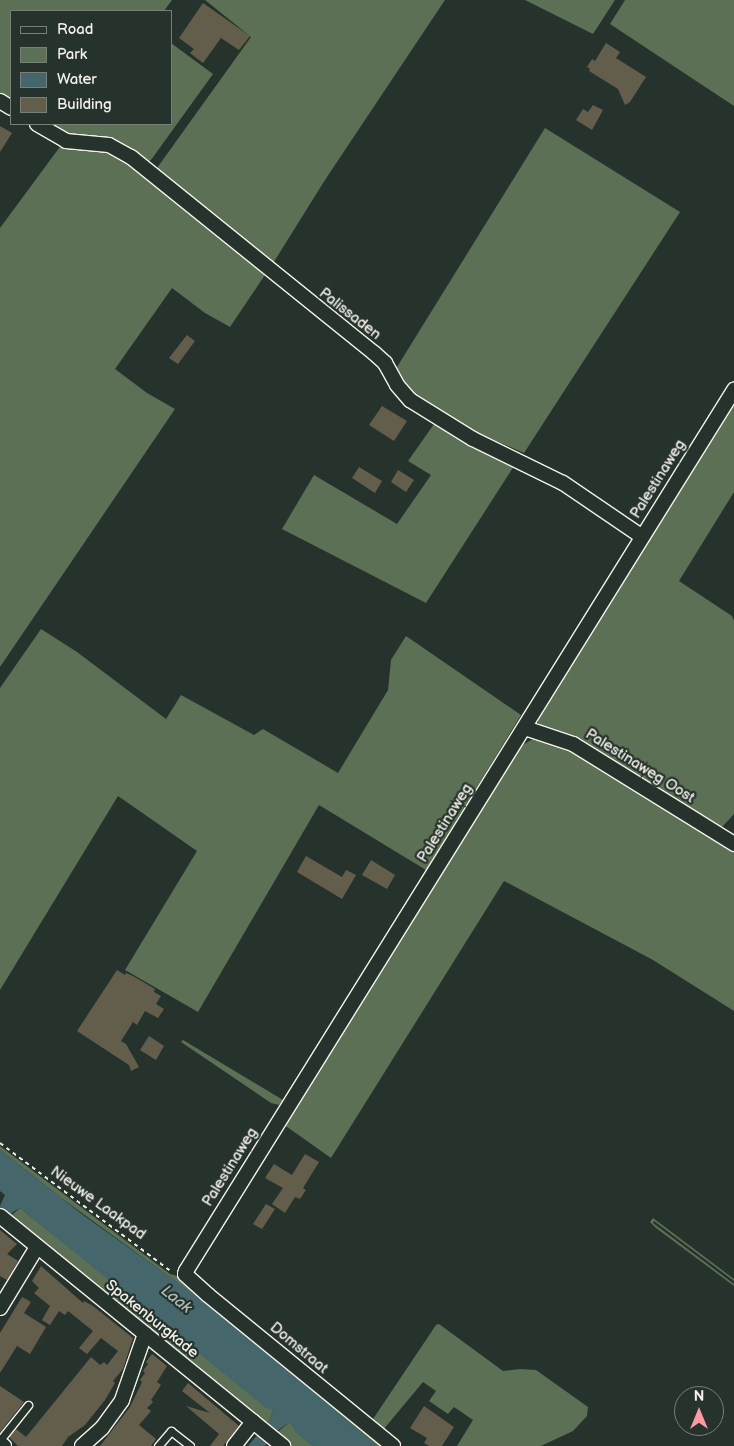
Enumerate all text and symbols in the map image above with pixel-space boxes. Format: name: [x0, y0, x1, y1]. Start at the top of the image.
legend: [10, 10, 172, 125]
text: Road: [57, 20, 93, 39]
text: Park: [57, 45, 87, 64]
text: Water: [57, 70, 97, 89]
text: Building: [57, 95, 112, 114]
street label: Palissaden: [316, 284, 384, 344]
street label: Palestinaweg: [627, 436, 689, 522]
street label: Palestinaweg Oost: [582, 725, 698, 807]
street label: Palestinaweg: [414, 780, 476, 866]
street label: Palestinaweg: [199, 1124, 261, 1210]
street label: Nieuwe Laakpad: [47, 1162, 149, 1244]
street label: Spakenburgkade: [102, 1276, 202, 1362]
water label: Laak: [157, 1282, 195, 1318]
street label: Domstraat: [266, 1318, 332, 1378]
north arrow: [674, 1386, 724, 1436]
text: N: [694, 1388, 704, 1405]

